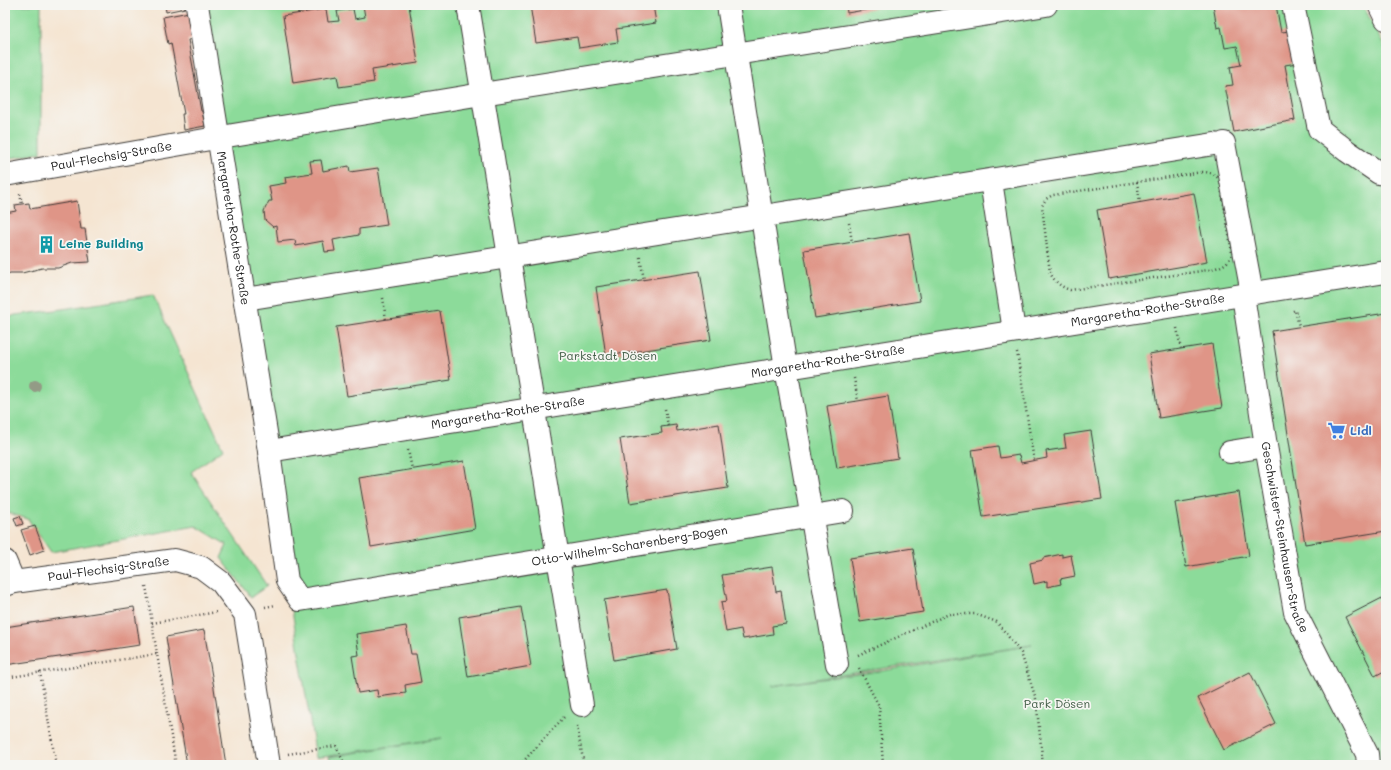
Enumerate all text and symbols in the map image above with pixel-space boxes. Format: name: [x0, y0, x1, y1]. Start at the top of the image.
street label: Paul-Flechsig-Straße: [49, 137, 173, 174]
street label: Margaretha-Rothe-Straße: [214, 150, 254, 306]
building icon: Leine Building: [36, 234, 56, 254]
place label: Leine Building: [59, 235, 143, 251]
street label: Margaretha-Rothe-Straße: [1070, 289, 1226, 329]
street label: Margaretha-Rothe-Straße: [750, 340, 906, 381]
park label: Parkstadt Dösen: [559, 347, 657, 363]
street label: Margaretha-Rothe-Straße: [430, 392, 586, 432]
supermarket icon: Lidl: [1327, 421, 1347, 441]
place label: Lidl: [1350, 422, 1372, 438]
street label: Geschwister-Steinhausen-Straße: [1258, 440, 1313, 635]
street label: Otto-Wilhelm-Scharenberg-Bogen: [530, 521, 729, 569]
street label: Paul-Flechsig-Straße: [47, 552, 170, 584]
park label: Park Dösen: [1024, 695, 1090, 711]

